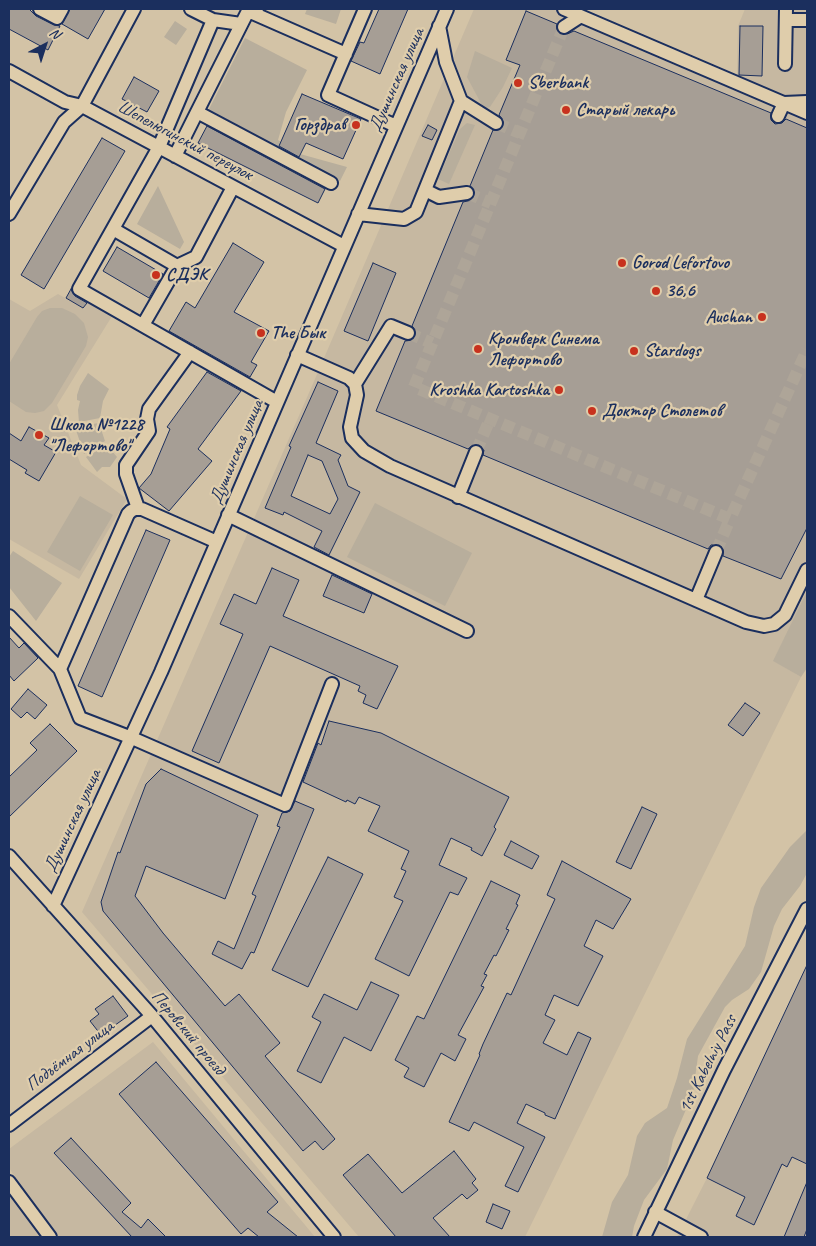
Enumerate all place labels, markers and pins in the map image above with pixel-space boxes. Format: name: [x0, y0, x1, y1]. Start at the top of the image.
place label: Sberbank: [528, 72, 588, 94]
marker: Sberbank: [512, 77, 524, 89]
place label: Старый лекарь: [576, 99, 674, 121]
marker: Старый лекарь: [560, 104, 572, 116]
place label: Горздрав: [295, 114, 346, 136]
marker: Горздрав: [350, 119, 362, 131]
place label: Gorod Lefortovo: [632, 252, 729, 274]
marker: Gorod Lefortovo: [616, 257, 628, 269]
place label: СДЭК: [166, 264, 207, 286]
marker: СДЭК: [150, 269, 162, 281]
place label: 36,6: [666, 280, 695, 302]
marker: 36,6: [650, 285, 662, 297]
place label: Auchan: [706, 306, 752, 328]
marker: Auchan: [756, 311, 768, 323]
place label: The Бык: [271, 322, 325, 344]
marker: The Бык: [255, 327, 267, 339]
place label: Кронверк Синема Лефортово: [488, 328, 599, 370]
place label: Stardogs: [644, 340, 700, 362]
marker: Кронверк Синема Лефортово: [472, 343, 484, 355]
marker: Stardogs: [628, 345, 640, 357]
place label: Kroshka Kartoshka: [429, 379, 549, 401]
marker: Kroshka Kartoshka: [553, 384, 565, 396]
place label: Доктор Столетов: [602, 400, 722, 422]
marker: Доктор Столетов: [586, 405, 598, 417]
place label: Школа №1228 "Лефортово": [49, 414, 144, 456]
marker: Школа №1228 "Лефортово": [33, 429, 45, 441]

